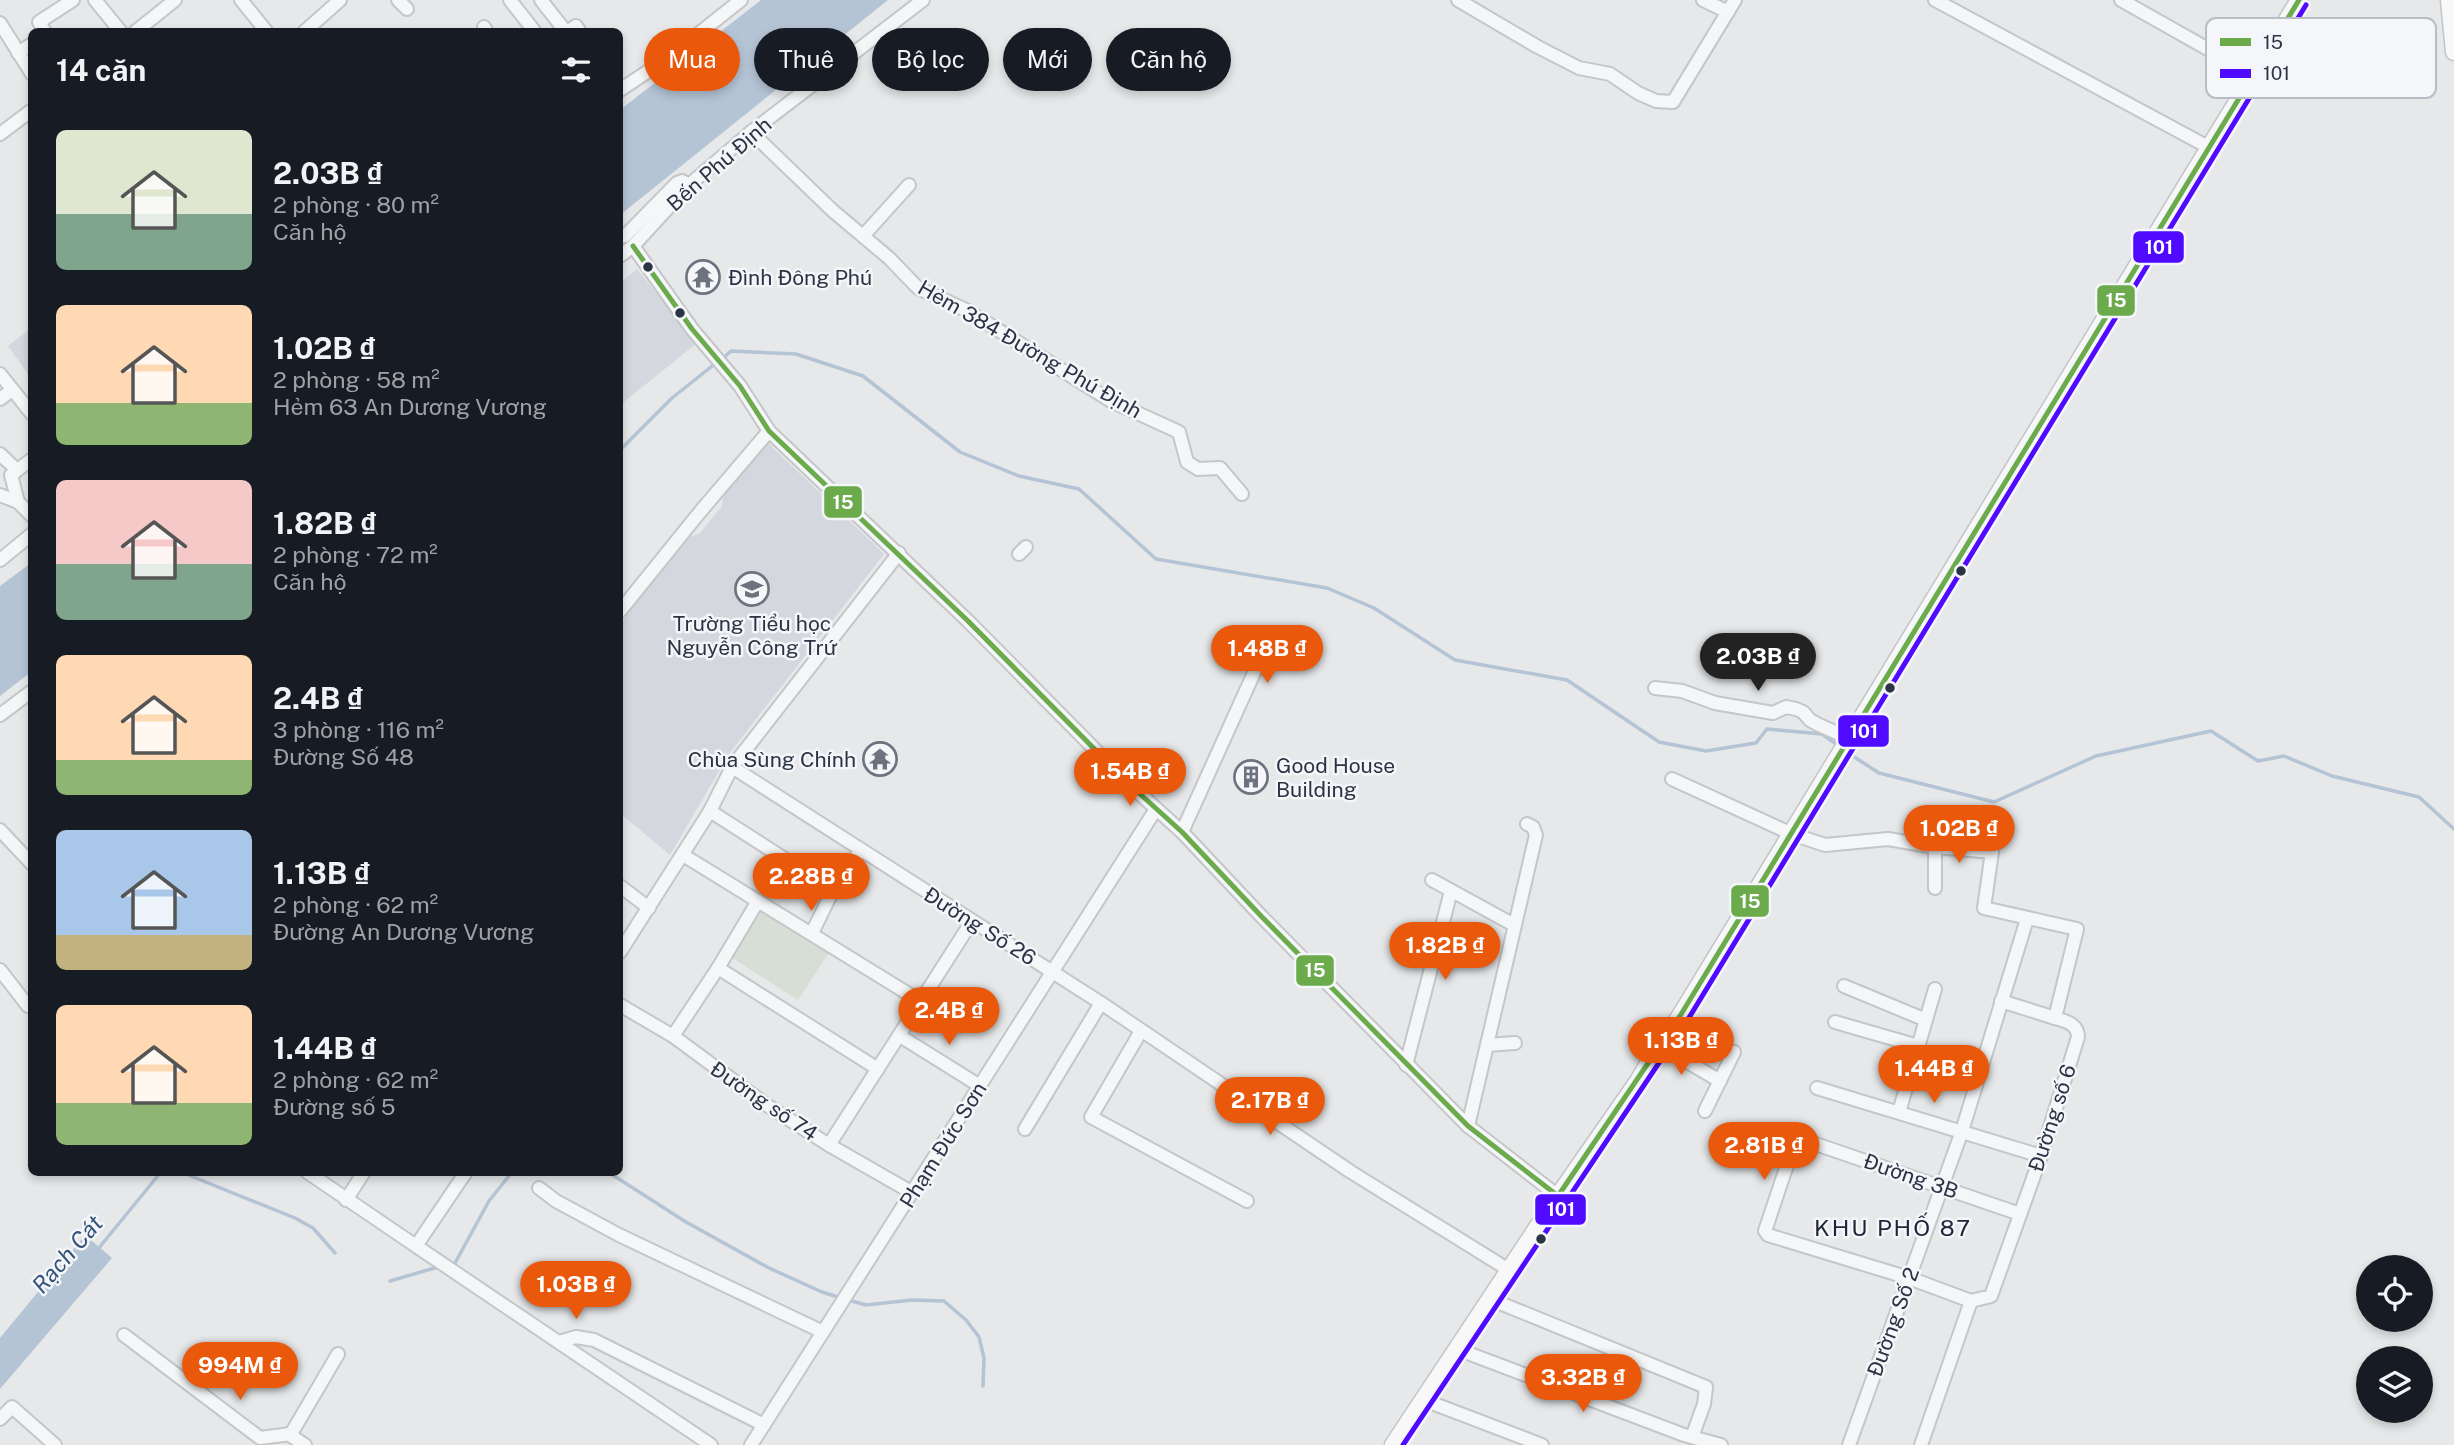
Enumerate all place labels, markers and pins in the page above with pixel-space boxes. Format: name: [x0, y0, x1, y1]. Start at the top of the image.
temple icon: Đình Đông Phú: [684, 258, 722, 296]
unlabelled marker: [641, 260, 655, 274]
place label: Đình Đông Phú: [728, 265, 872, 290]
unlabelled marker: [673, 306, 687, 320]
unlabelled marker: [1954, 564, 1968, 578]
school or university icon: Trường Tiểu học Nguyễn Công Trứ: [733, 570, 771, 608]
place label: Trường Tiểu học Nguyễn Công Trứ: [666, 611, 838, 660]
pin: 1.48B ₫: [1202, 626, 1332, 685]
pin: 2.03B ₫: [1693, 634, 1823, 693]
unlabelled marker: [1883, 681, 1897, 695]
temple icon: Chùa Sùng Chính: [861, 740, 899, 778]
place label: Chùa Sùng Chính: [688, 747, 856, 772]
pin: 1.54B ₫: [1065, 748, 1195, 808]
place label: Good House Building: [1276, 753, 1395, 802]
building icon: Good House Building: [1232, 758, 1270, 796]
pin: 1.02B ₫: [1894, 806, 2024, 865]
pin: 2.28B ₫: [746, 853, 876, 913]
pin: 1.82B ₫: [1380, 922, 1510, 982]
pin: 2.4B ₫: [892, 988, 1006, 1047]
pin: 1.13B ₫: [1616, 1018, 1746, 1077]
pin: 1.44B ₫: [1869, 1046, 1999, 1105]
pin: 2.17B ₫: [1205, 1078, 1335, 1137]
pin: 2.81B ₫: [1699, 1122, 1829, 1182]
unlabelled marker: [1534, 1232, 1548, 1246]
pin: 1.03B ₫: [511, 1262, 641, 1321]
pin: 994M ₫: [183, 1342, 297, 1402]
pin: 3.32B ₫: [1518, 1354, 1648, 1414]

